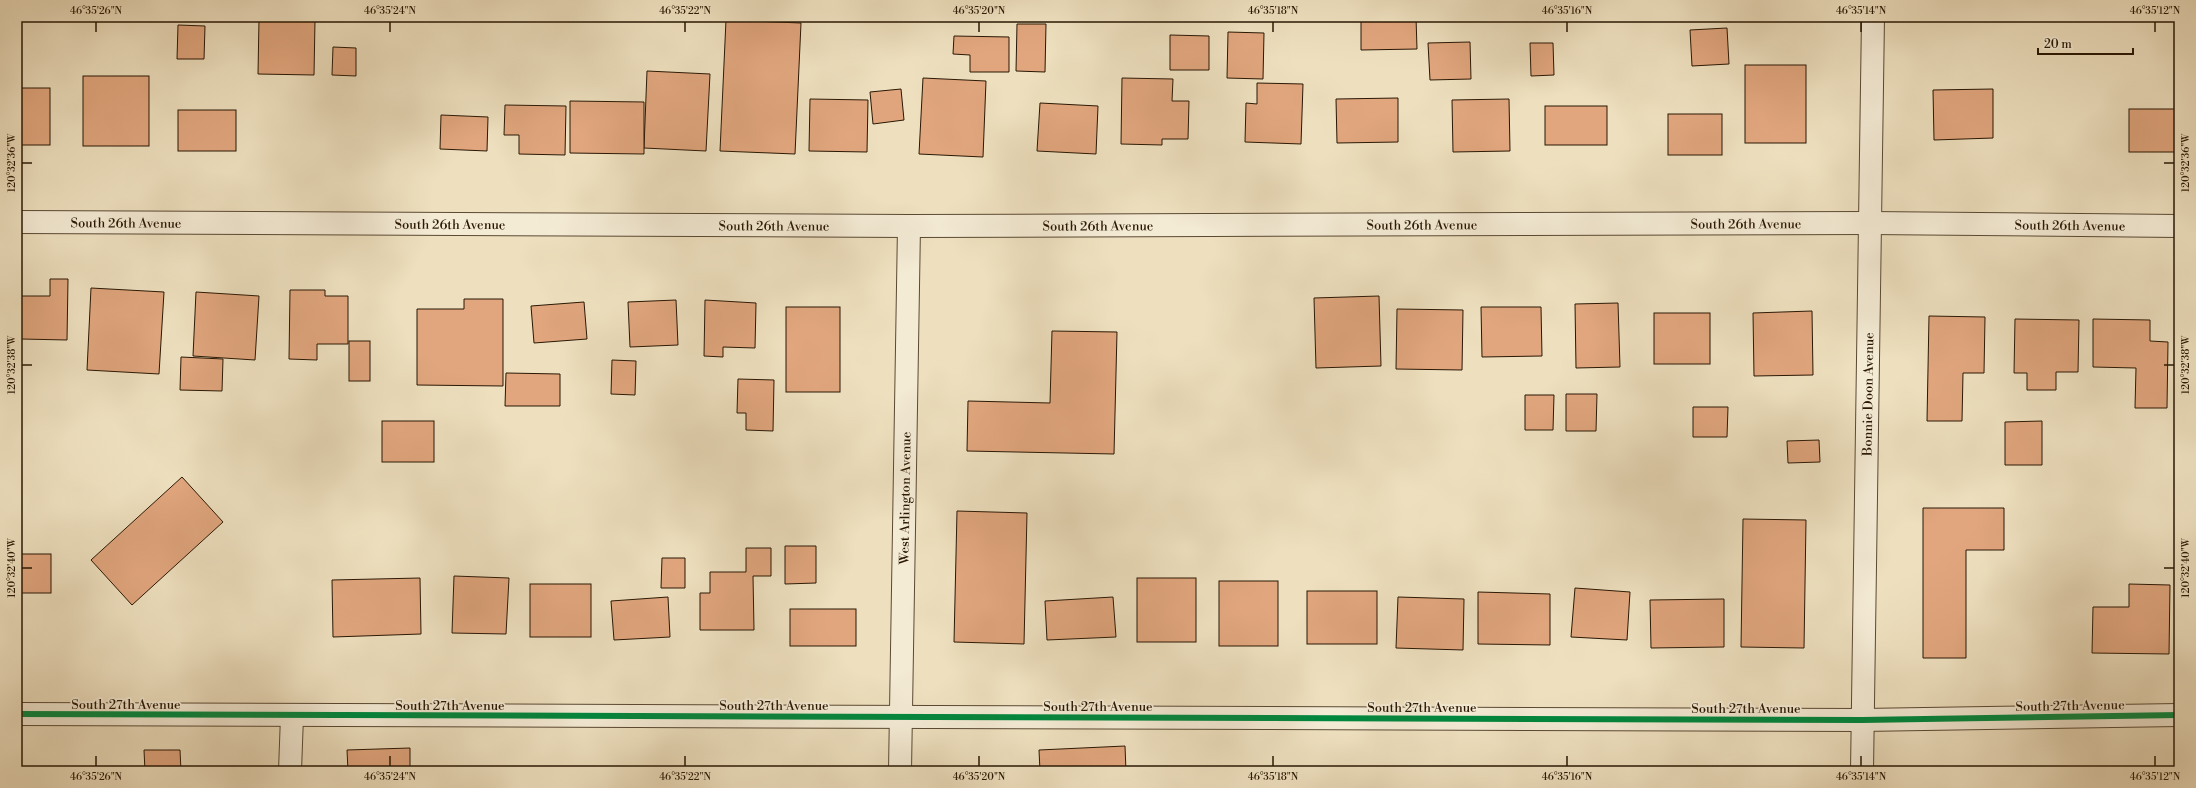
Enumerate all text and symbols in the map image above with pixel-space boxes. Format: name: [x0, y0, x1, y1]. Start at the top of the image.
text: 46°35'26"N: [70, 5, 123, 17]
text: 46°35'24"N: [364, 5, 417, 17]
text: 46°35'22"N: [659, 5, 711, 17]
text: 46°35'20"N: [953, 5, 1006, 17]
text: 46°35'18"N: [1248, 5, 1299, 17]
text: 46°35'16"N: [1542, 5, 1593, 17]
text: 46°35'14"N: [1836, 5, 1887, 17]
text: 46°35'12"N: [2130, 5, 2181, 17]
scale bar: [2038, 30, 2133, 56]
text: 20 m: [2044, 37, 2072, 52]
text: 120°32'36"W: [6, 133, 18, 192]
text: 120°32'36"W: [2180, 133, 2192, 192]
street label: South 26th Avenue: [71, 215, 182, 232]
street label: South 26th Avenue: [1691, 216, 1802, 233]
street label: South 26th Avenue: [395, 217, 506, 233]
street label: South 26th Avenue: [1367, 217, 1478, 234]
street label: South 26th Avenue: [2014, 217, 2126, 234]
street label: South 26th Avenue: [719, 218, 830, 235]
street label: South 26th Avenue: [1043, 218, 1154, 235]
street label: Bonnie Doon Avenue: [1860, 332, 1877, 457]
text: 120°32'38"W: [6, 335, 18, 394]
text: 120°32'38"W: [2180, 335, 2192, 394]
street label: West Arlington Avenue: [896, 431, 915, 566]
text: 120°32'40"W: [6, 537, 18, 598]
text: 120°32'40"W: [2180, 537, 2192, 598]
street label: South 27th Avenue: [71, 697, 181, 713]
street label: South 27th Avenue: [2015, 697, 2125, 715]
street label: South 27th Avenue: [395, 698, 505, 714]
street label: South 27th Avenue: [719, 698, 829, 714]
street label: South 27th Avenue: [1043, 699, 1153, 715]
street label: South 27th Avenue: [1367, 700, 1477, 716]
street label: South 27th Avenue: [1691, 701, 1801, 717]
text: 46°35'26"N: [70, 771, 123, 783]
text: 46°35'24"N: [364, 771, 417, 783]
text: 46°35'22"N: [659, 771, 711, 783]
text: 46°35'20"N: [953, 771, 1006, 783]
text: 46°35'18"N: [1248, 771, 1299, 783]
text: 46°35'16"N: [1542, 771, 1593, 783]
text: 46°35'14"N: [1836, 771, 1887, 783]
text: 46°35'12"N: [2130, 771, 2181, 783]

